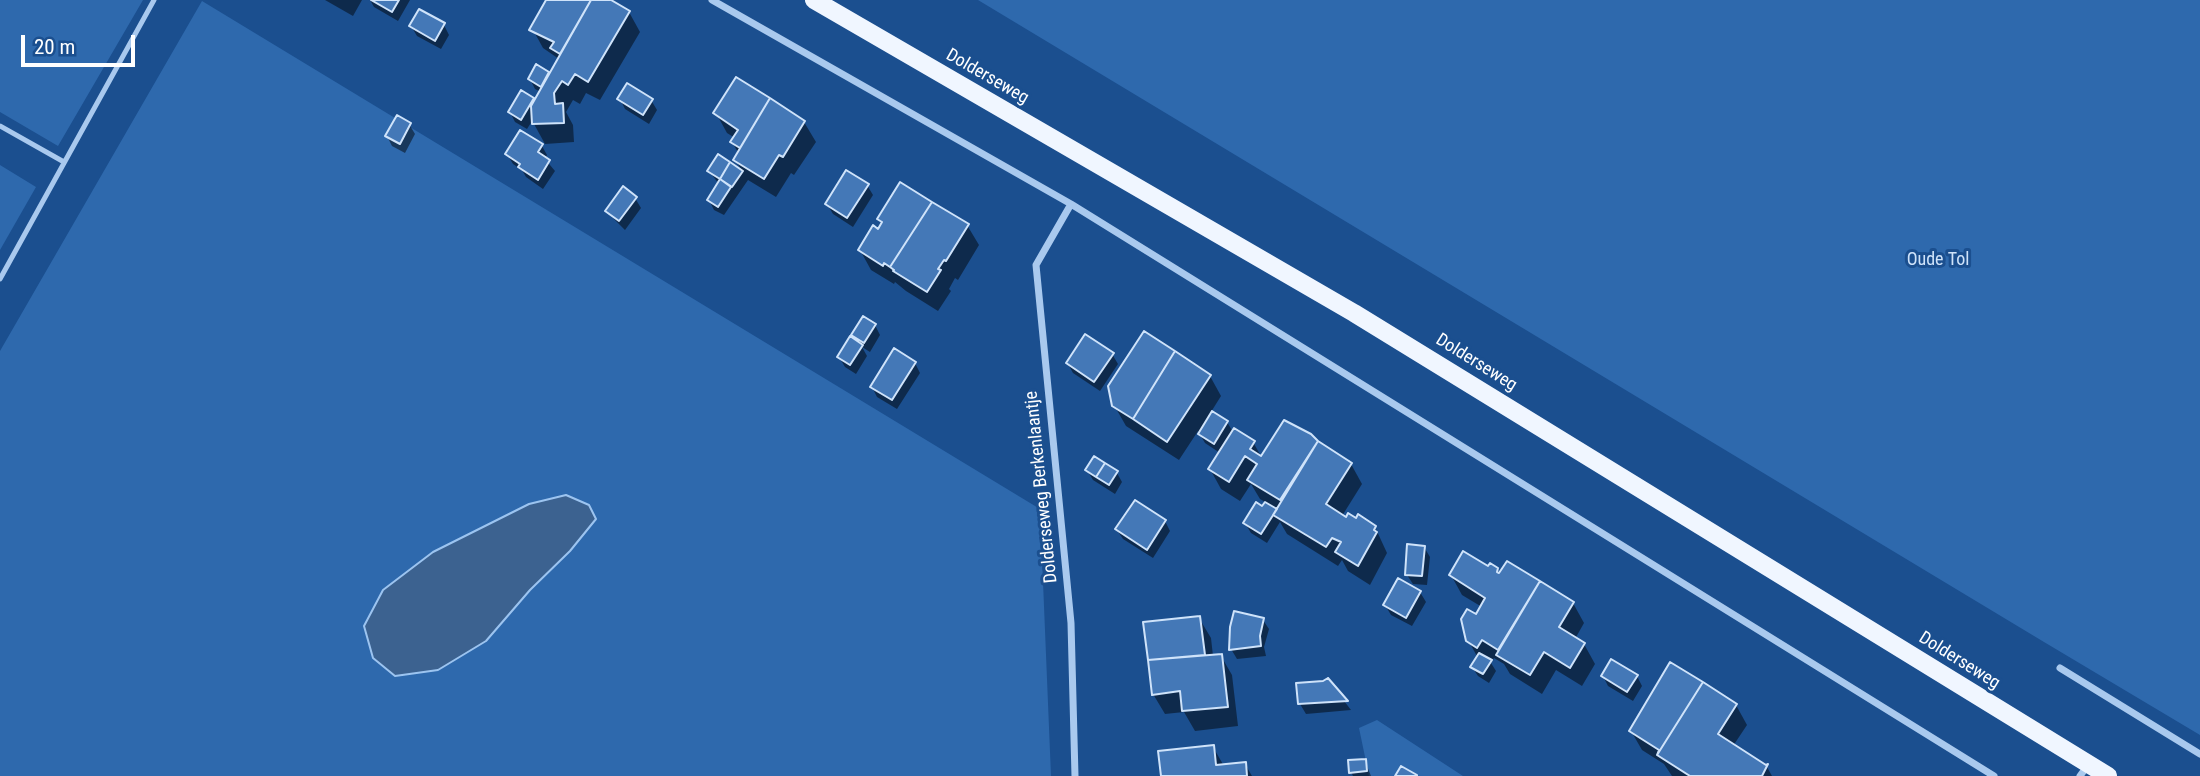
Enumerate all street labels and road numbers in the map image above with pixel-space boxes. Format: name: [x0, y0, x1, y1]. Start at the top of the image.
street label: Dolderseweg: [942, 45, 1032, 109]
street label: Dolderseweg: [1431, 329, 1521, 397]
street label: Dolderseweg Berkenlaantje: [1021, 390, 1063, 584]
street label: Dolderseweg: [1914, 627, 2004, 695]

